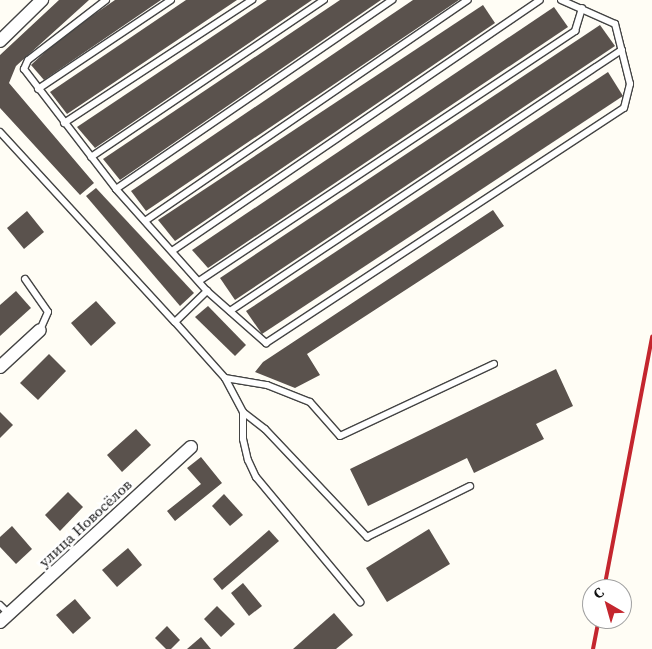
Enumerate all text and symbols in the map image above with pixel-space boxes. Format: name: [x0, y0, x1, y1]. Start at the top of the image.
street label: улица Новосёлов: [35, 475, 135, 571]
north arrow: [582, 579, 632, 629]
text: С: [589, 582, 608, 604]

